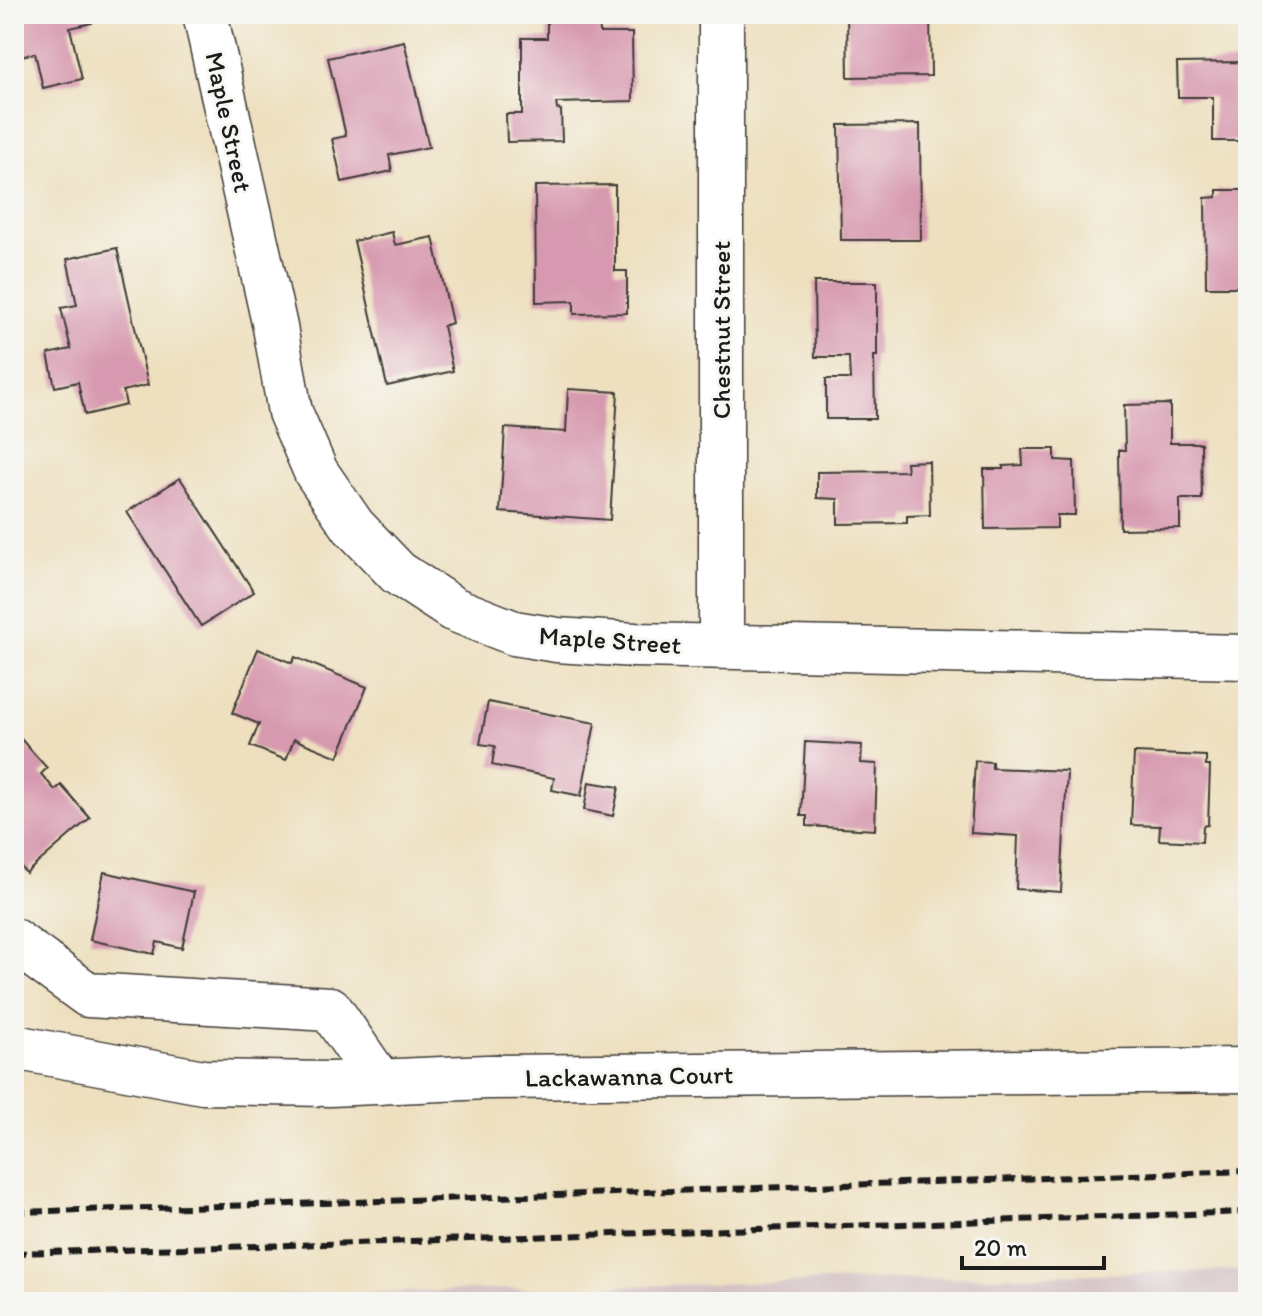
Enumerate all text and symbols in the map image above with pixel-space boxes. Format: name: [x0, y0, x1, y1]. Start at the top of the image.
street label: Maple Street: [199, 49, 260, 195]
street label: Chestnut Street: [705, 241, 737, 419]
street label: Maple Street: [538, 619, 683, 661]
street label: Lackawanna Court: [524, 1058, 734, 1094]
scale bar: [962, 1220, 1104, 1270]
text: 20 m: [974, 1233, 1027, 1262]

